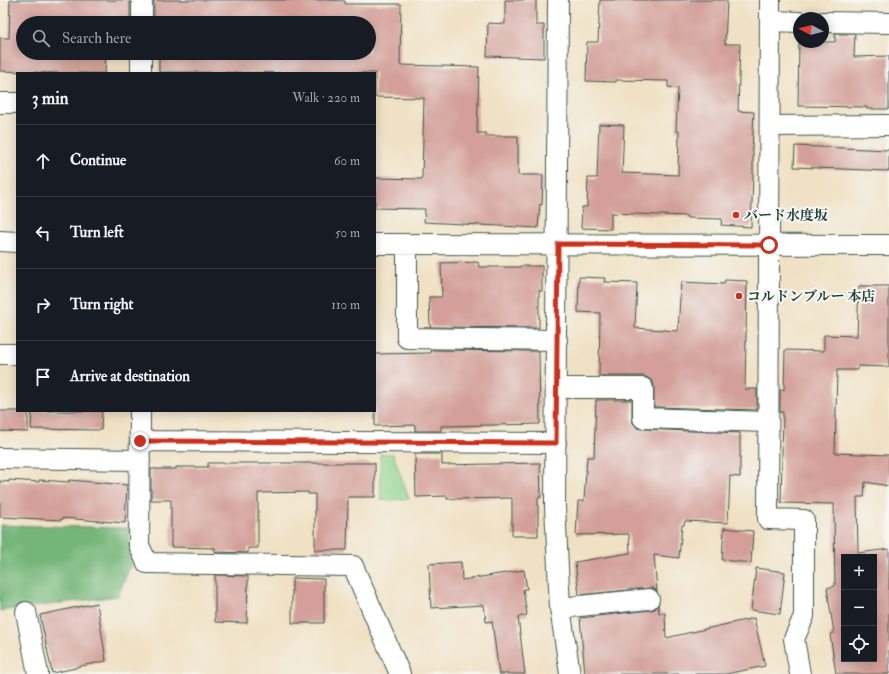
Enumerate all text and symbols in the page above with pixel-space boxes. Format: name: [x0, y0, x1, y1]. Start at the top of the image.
north arrow: [793, 12, 829, 48]
search box: [16, 16, 376, 60]
icon: search: [30, 27, 52, 49]
text: Search here: [62, 29, 131, 48]
text: 3 min: [32, 88, 69, 109]
text: Walk · 220 m: [292, 90, 360, 106]
icon: ahead: [32, 150, 54, 172]
text: Continue: [70, 151, 126, 170]
text: 60 m: [334, 153, 360, 169]
place label: バード水度坂: [744, 207, 828, 224]
marker: バード水度坂: [731, 210, 741, 220]
icon: left: [32, 222, 54, 244]
text: Turn left: [70, 223, 124, 242]
text: 50 m: [335, 225, 360, 241]
route start: [760, 236, 778, 254]
place label: コルドンブルー 本店: [747, 288, 875, 305]
marker: コルドンブルー 本店: [734, 291, 744, 301]
icon: right: [32, 294, 54, 316]
text: Turn right: [70, 295, 133, 314]
text: 110 m: [331, 297, 360, 313]
icon: arrive: [32, 366, 54, 388]
text: Arrive at destination: [70, 367, 190, 386]
route end: [131, 432, 149, 450]
map controls: [841, 554, 877, 662]
button: +: [841, 554, 877, 590]
button: −: [841, 590, 877, 626]
button: locate: [841, 626, 877, 662]

